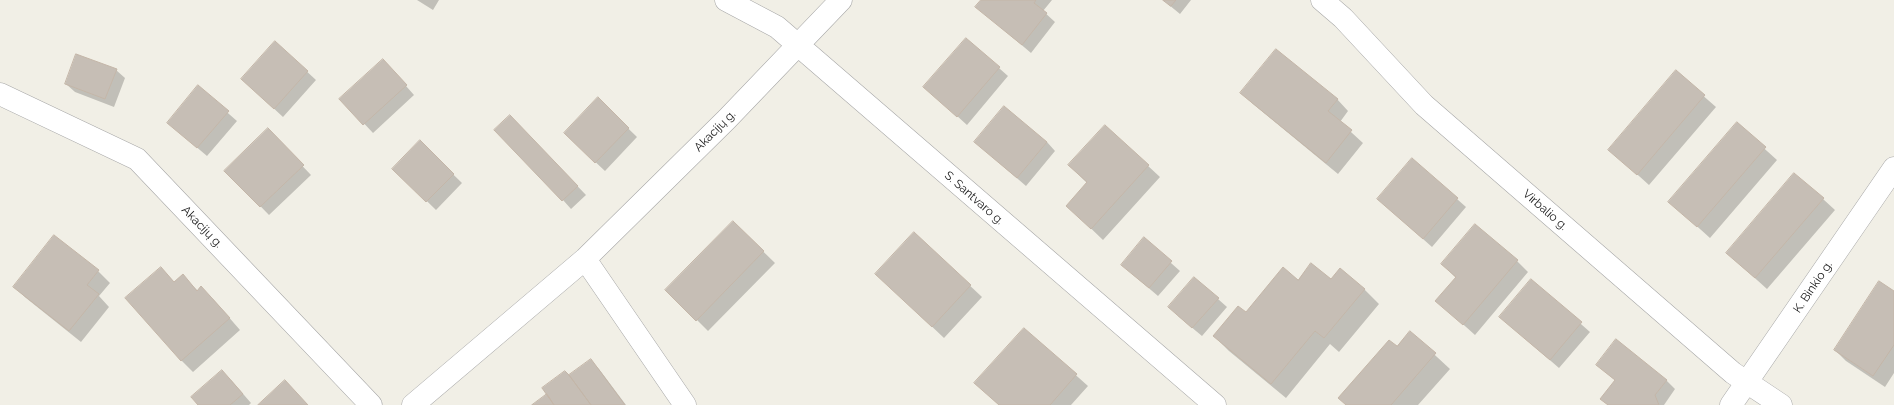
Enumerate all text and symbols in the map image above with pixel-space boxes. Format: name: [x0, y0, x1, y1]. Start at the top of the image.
street label: Akacijų g.: [691, 107, 739, 155]
street label: S. Santvaro g.: [941, 168, 1007, 228]
street label: Virbalio g.: [1520, 187, 1570, 233]
street label: Akacijų g.: [178, 203, 226, 251]
street label: K. Binkio g.: [1790, 258, 1836, 316]

